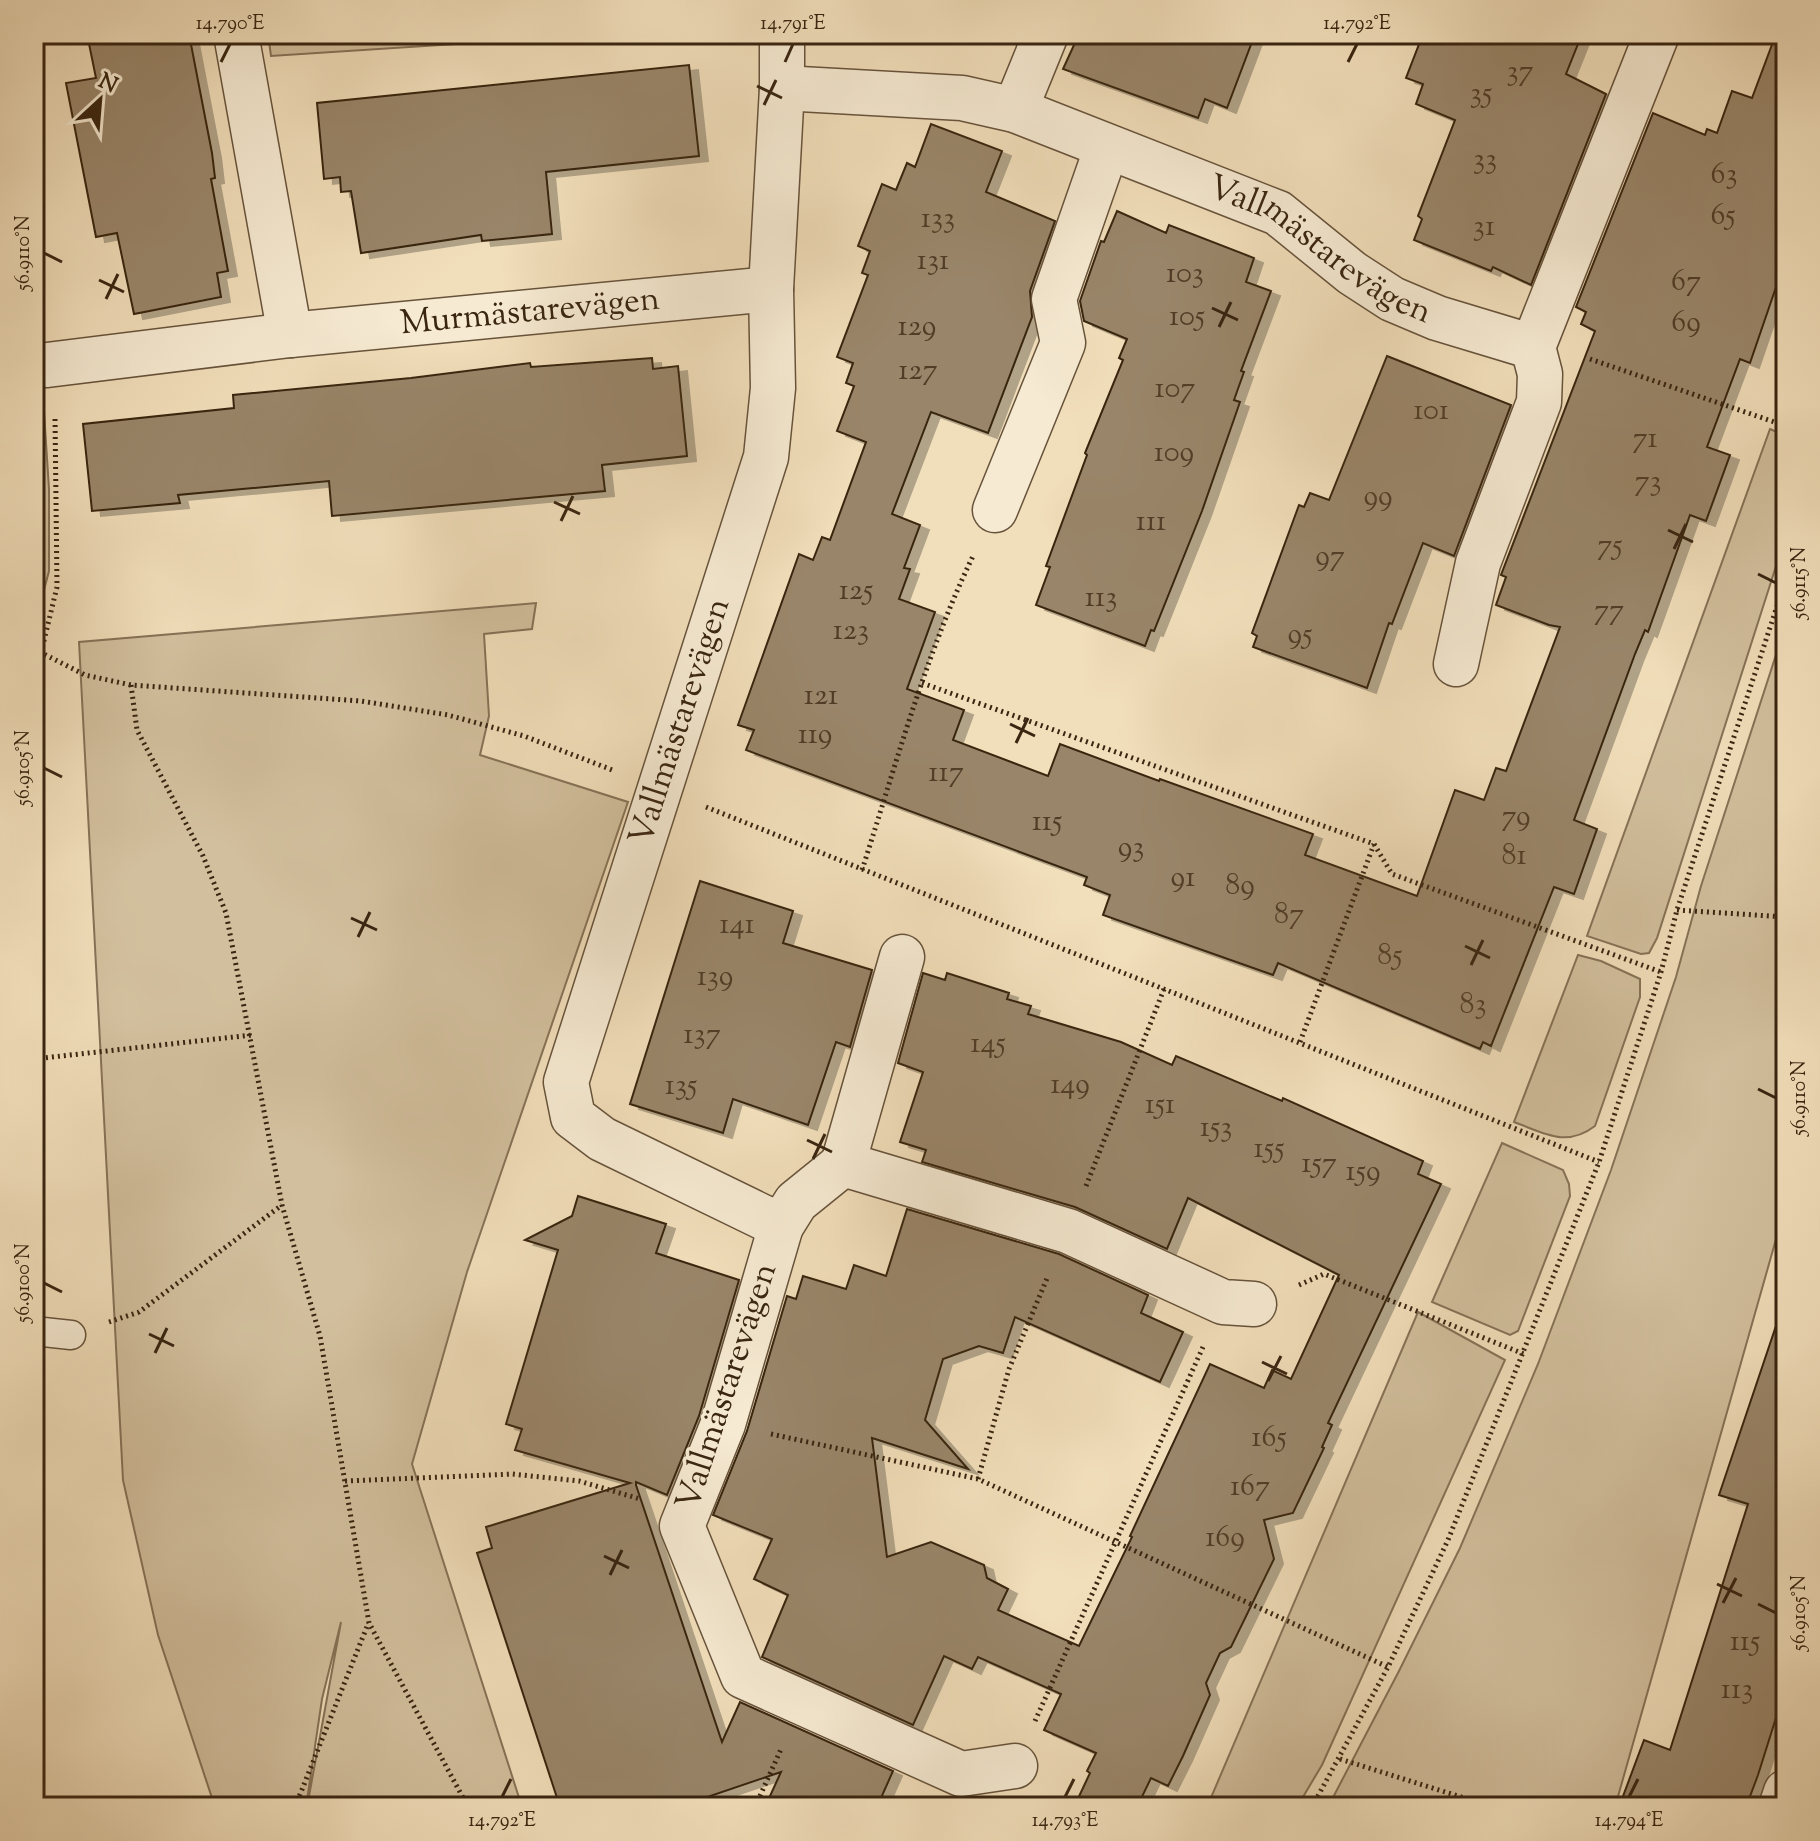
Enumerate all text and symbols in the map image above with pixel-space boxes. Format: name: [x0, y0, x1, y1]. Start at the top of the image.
text: 14.790°E: [196, 10, 264, 39]
text: 14.791°E: [760, 10, 826, 39]
text: 14.792°E: [1323, 10, 1391, 39]
house number: 37: [1506, 51, 1534, 94]
north arrow: [60, 60, 140, 140]
text: N: [93, 66, 123, 103]
house number: 35: [1470, 73, 1492, 116]
house number: 33: [1473, 139, 1497, 182]
house number: 63: [1710, 154, 1738, 197]
street label: Vallmästarevägen: [1200, 163, 1439, 337]
house number: 65: [1710, 195, 1736, 238]
house number: 133: [921, 198, 955, 241]
house number: 31: [1473, 206, 1495, 249]
text: 56.9110°N: [10, 215, 39, 292]
house number: 131: [917, 240, 949, 283]
house number: 103: [1166, 253, 1204, 296]
house number: 67: [1671, 261, 1701, 304]
street label: Murmästarevägen: [398, 275, 662, 349]
house number: 105: [1169, 296, 1205, 339]
house number: 69: [1671, 302, 1701, 345]
house number: 129: [898, 306, 936, 349]
house number: 127: [898, 350, 938, 393]
house number: 107: [1155, 368, 1195, 411]
house number: 101: [1413, 390, 1449, 433]
house number: 71: [1632, 418, 1658, 461]
house number: 109: [1154, 432, 1194, 475]
house number: 73: [1634, 461, 1662, 504]
house number: 99: [1363, 476, 1393, 519]
house number: 111: [1136, 501, 1166, 544]
house number: 75: [1597, 525, 1623, 568]
house number: 97: [1315, 536, 1345, 579]
text: 56.9115°N: [1786, 547, 1815, 620]
house number: 125: [839, 570, 873, 613]
house number: 113: [1085, 577, 1117, 620]
house number: 77: [1594, 590, 1624, 633]
street label: Vallmästarevägen: [618, 592, 744, 852]
house number: 123: [833, 610, 869, 653]
house number: 95: [1287, 614, 1313, 657]
house number: 121: [804, 675, 838, 718]
house number: 119: [798, 714, 832, 757]
text: 56.9105°N: [10, 730, 39, 807]
house number: 117: [928, 752, 964, 795]
house number: 79: [1501, 796, 1531, 839]
house number: 115: [1032, 801, 1062, 844]
house number: 93: [1118, 827, 1144, 870]
house number: 81: [1501, 835, 1527, 878]
house number: 91: [1171, 857, 1195, 900]
house number: 89: [1225, 865, 1255, 908]
house number: 87: [1274, 894, 1304, 937]
house number: 141: [719, 904, 755, 947]
house number: 85: [1377, 935, 1403, 978]
house number: 139: [697, 956, 733, 999]
house number: 83: [1459, 984, 1487, 1027]
house number: 137: [683, 1014, 721, 1057]
house number: 145: [970, 1023, 1006, 1066]
text: 56.9110°N: [1786, 1060, 1815, 1137]
house number: 149: [1050, 1064, 1090, 1107]
house number: 135: [665, 1065, 697, 1108]
house number: 151: [1145, 1084, 1175, 1127]
house number: 153: [1200, 1107, 1232, 1150]
house number: 155: [1254, 1128, 1285, 1171]
house number: 157: [1301, 1143, 1337, 1186]
house number: 159: [1345, 1151, 1381, 1194]
text: 56.9100°N: [10, 1243, 39, 1324]
street label: Vallmästarevägen: [665, 1257, 791, 1517]
house number: 165: [1251, 1417, 1287, 1460]
house number: 167: [1230, 1466, 1270, 1509]
house number: 169: [1205, 1517, 1245, 1560]
text: 56.9105°N: [1786, 1575, 1815, 1652]
house number: 115: [1730, 1621, 1760, 1664]
house number: 113: [1721, 1669, 1753, 1712]
text: 14.792°E: [468, 1807, 536, 1836]
text: 14.793°E: [1032, 1807, 1098, 1836]
text: 14.794°E: [1595, 1807, 1663, 1836]

